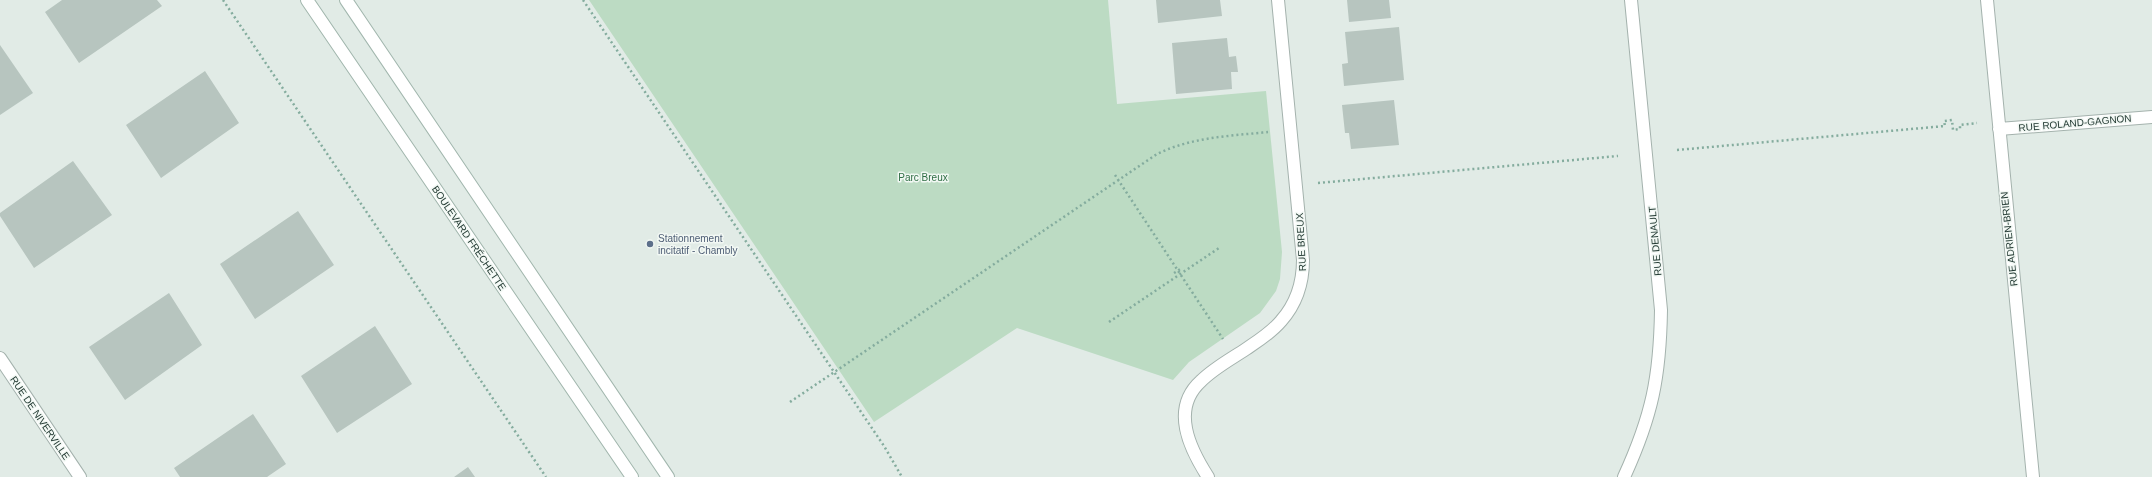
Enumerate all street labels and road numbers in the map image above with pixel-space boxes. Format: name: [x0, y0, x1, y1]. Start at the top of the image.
street label: RUE ROLAND-GAGNON: [2018, 113, 2132, 133]
street label: BOULEVARD FRÉCHETTE: [430, 183, 509, 293]
street label: RUE ADRIEN-BRIEN: [1999, 191, 2019, 287]
street label: RUE DENAULT: [1646, 206, 1664, 276]
street label: RUE BREUX: [1294, 212, 1308, 271]
street label: RUE DE NIVERVILLE: [8, 374, 72, 462]

